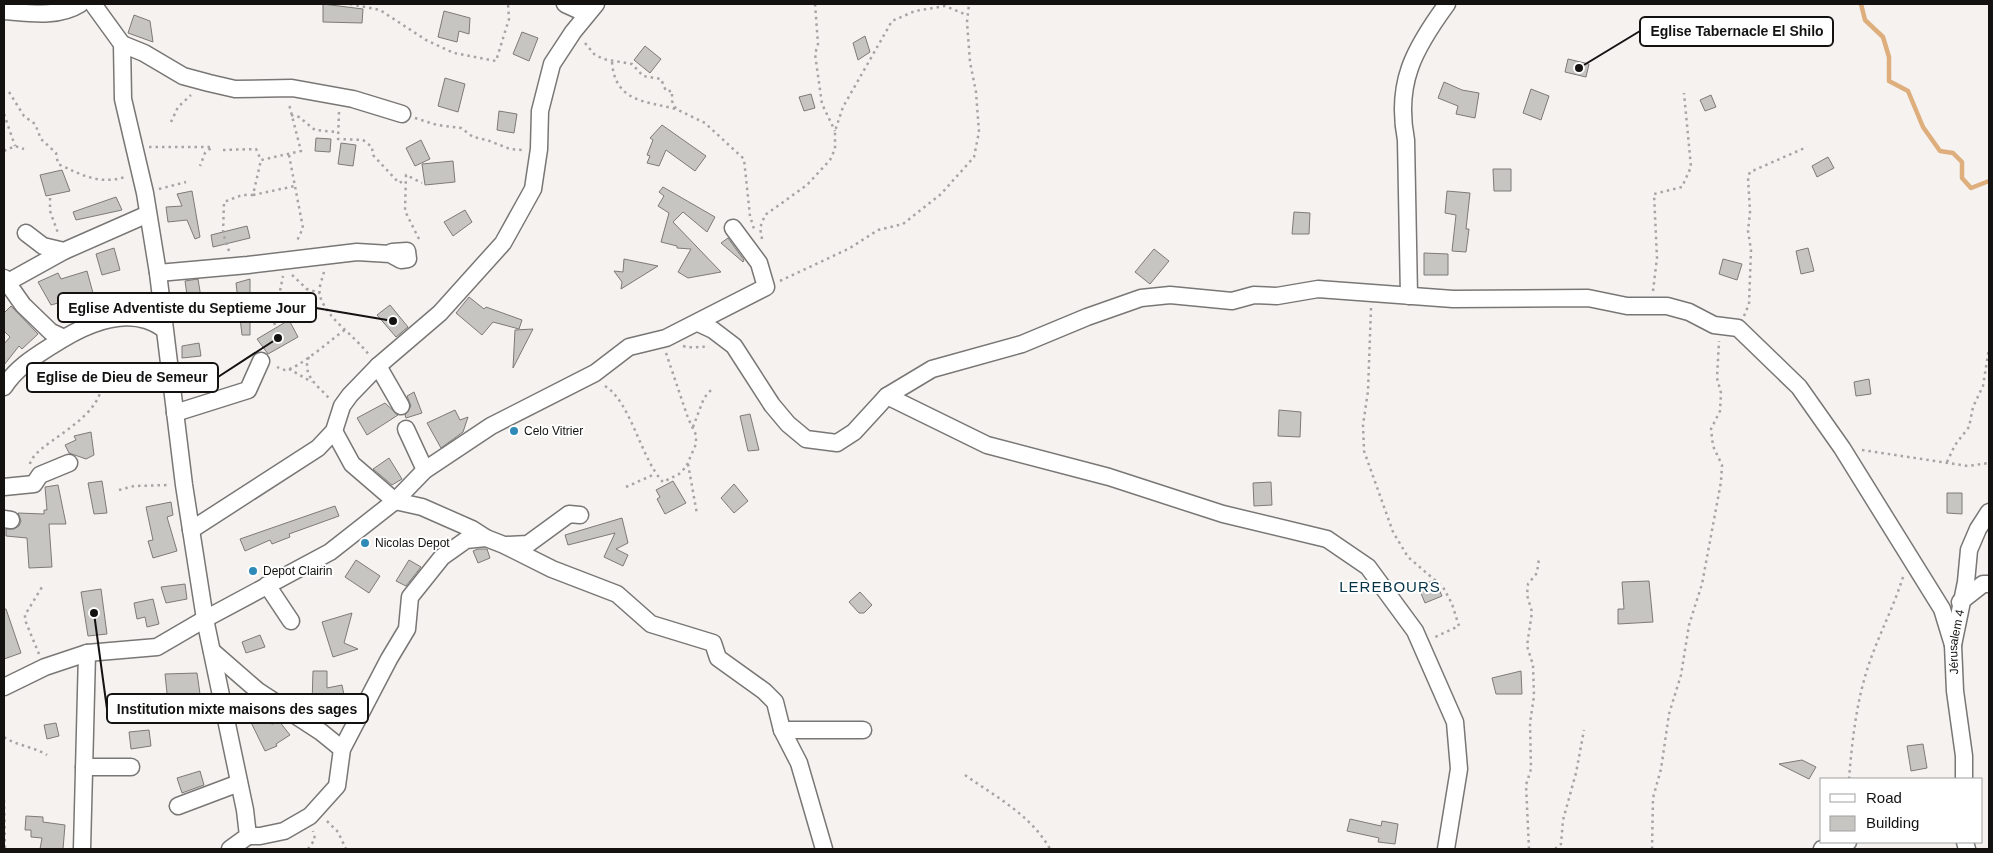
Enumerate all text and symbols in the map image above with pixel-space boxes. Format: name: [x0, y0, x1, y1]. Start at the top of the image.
callout: Eglise Tabernacle El Shilo: [1640, 17, 1833, 46]
text: Eglise Tabernacle El Shilo: [1650, 23, 1824, 39]
callout: Eglise Adventiste du Septieme Jour: [58, 293, 316, 322]
text: Eglise Adventiste du Septieme Jour: [68, 300, 306, 316]
callout: Eglise de Dieu de Semeur: [27, 363, 218, 392]
text: Eglise de Dieu de Semeur: [36, 369, 208, 385]
place label: Celo Vitrier: [524, 424, 583, 438]
marker: Celo Vitrier: [508, 425, 520, 437]
place label: Nicolas Depot: [375, 536, 450, 550]
marker: Nicolas Depot: [359, 537, 371, 549]
place label: Depot Clairin: [263, 564, 332, 578]
marker: Depot Clairin: [247, 565, 259, 577]
district label: LEREBOURS: [1339, 578, 1441, 595]
street label: Jérusalem 4: [1946, 608, 1967, 675]
callout: Institution mixte maisons des sages: [107, 694, 368, 723]
text: Institution mixte maisons des sages: [117, 701, 357, 717]
legend: [1820, 778, 1983, 843]
text: Road: [1866, 789, 1902, 806]
text: Building: [1866, 814, 1919, 831]

